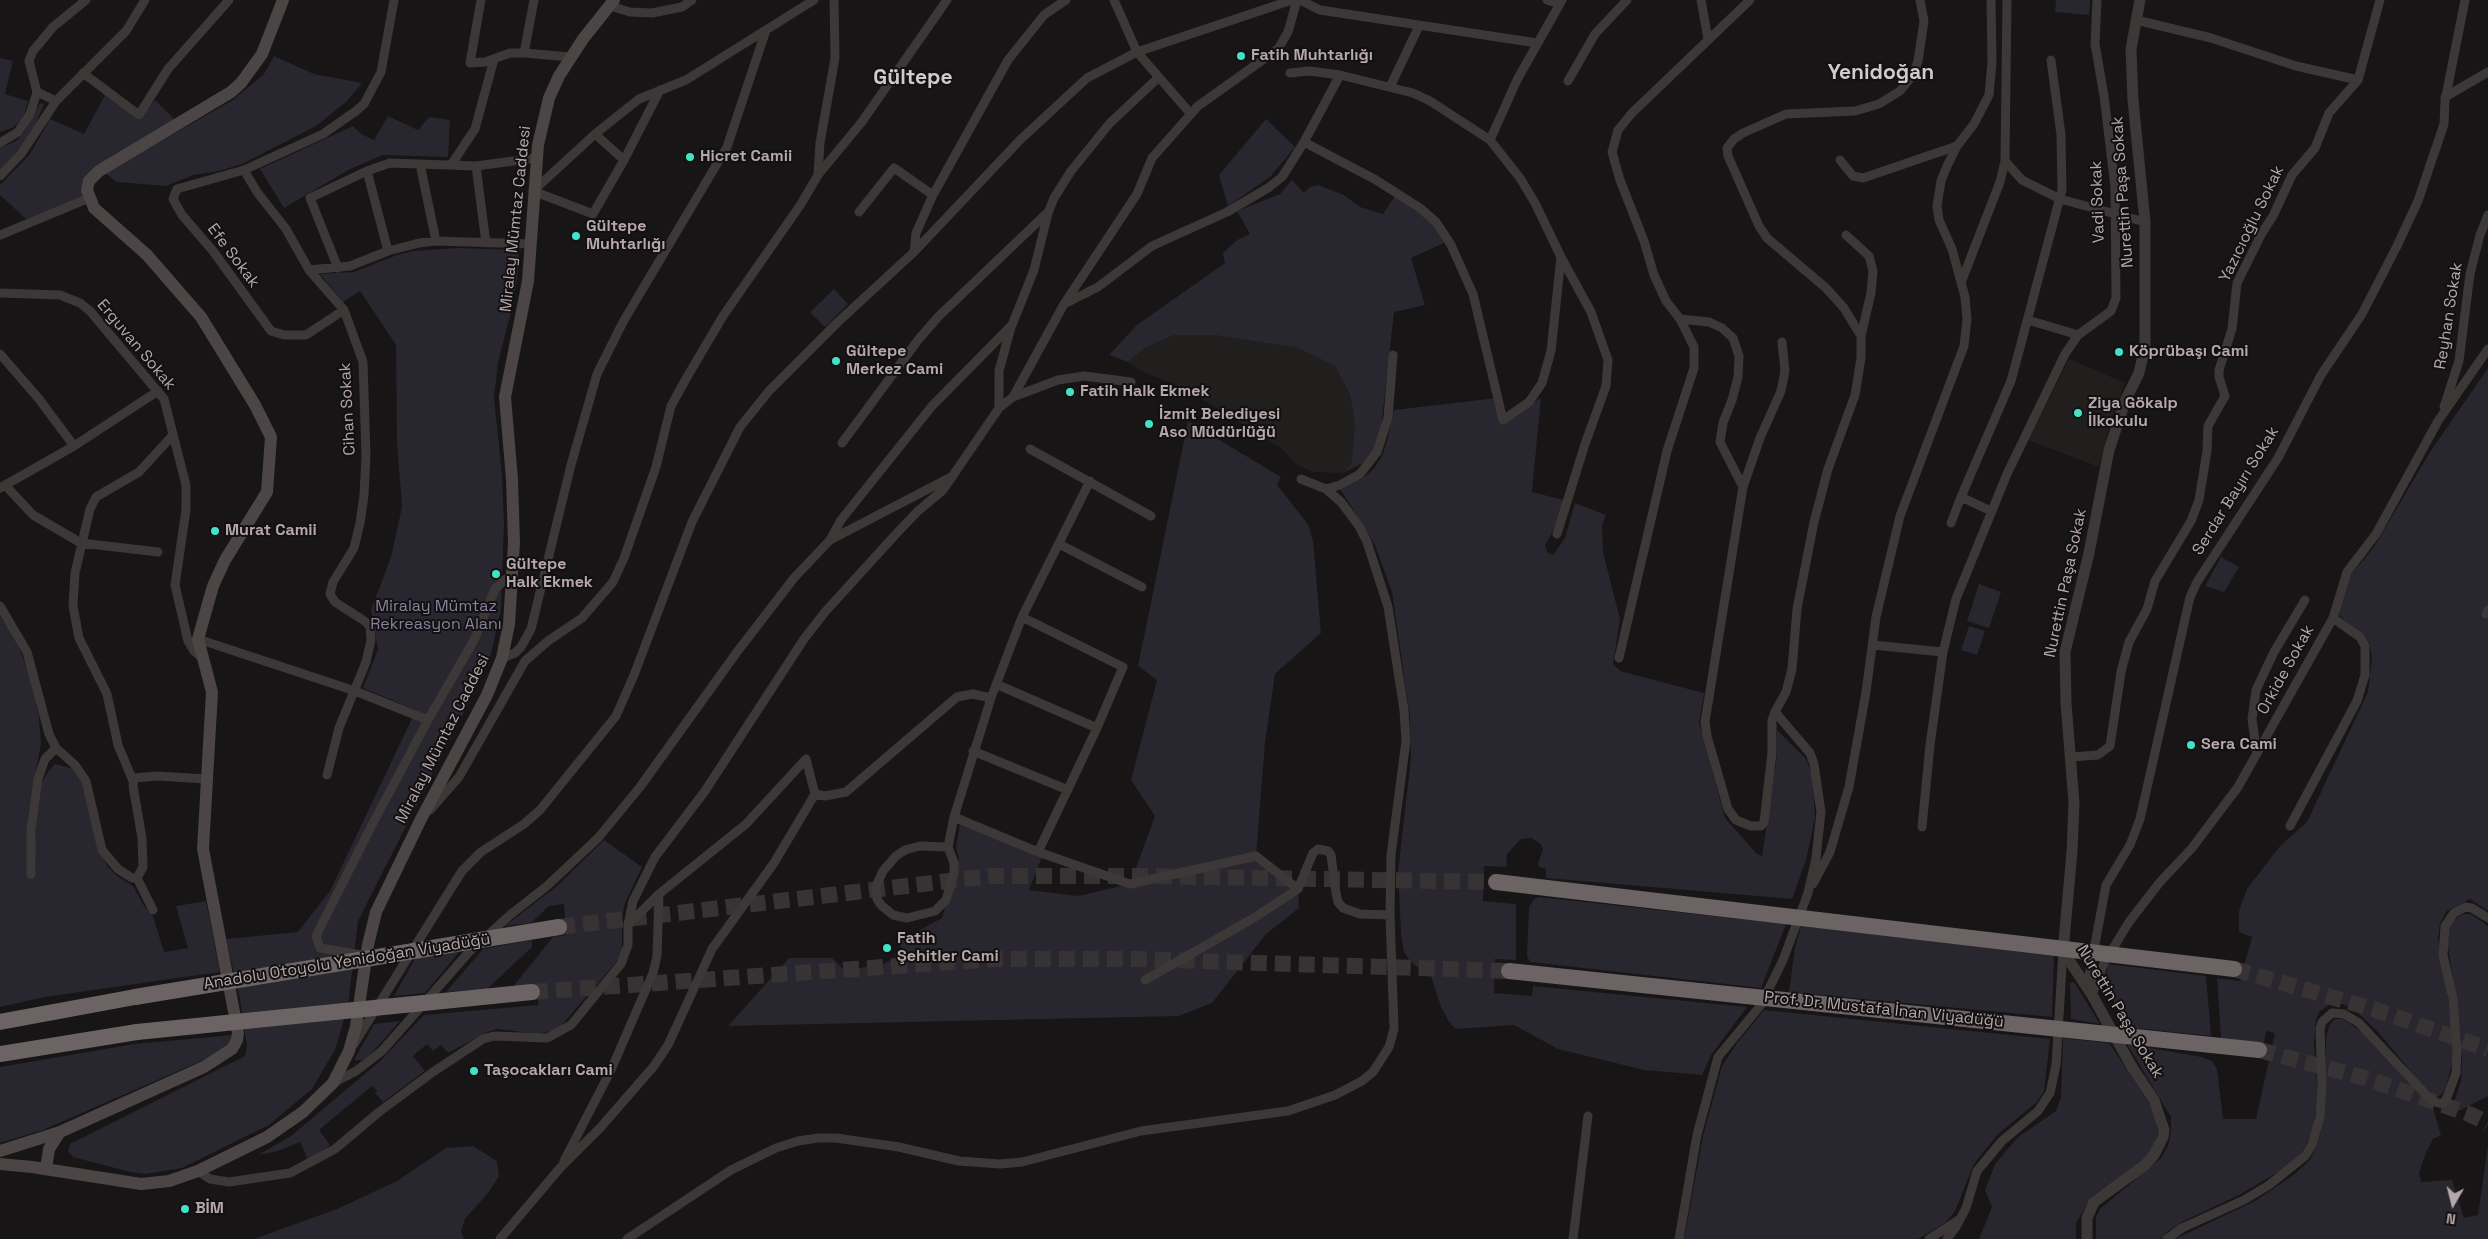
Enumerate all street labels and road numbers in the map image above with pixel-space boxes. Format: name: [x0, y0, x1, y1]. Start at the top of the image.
street label: Nurettin Paşa Sokak: [2108, 115, 2138, 269]
street label: Miralay Mümtaz Caddesi: [497, 125, 535, 313]
street label: Vadi Sokak: [2087, 160, 2109, 244]
street label: Yazıcıoğlu Sokak: [2215, 163, 2289, 285]
street label: Efe Sokak: [203, 220, 263, 292]
street label: Reyhan Sokak: [2431, 261, 2467, 371]
street label: Erguvan Sokak: [93, 296, 179, 394]
street label: Cihan Sokak: [336, 362, 360, 456]
street label: Serdar Bayırı Sokak: [2189, 423, 2283, 559]
street label: Nurettin Paşa Sokak: [2041, 507, 2091, 659]
street label: Orkide Sokak: [2254, 622, 2318, 718]
street label: Miralay Mümtaz Caddesi: [392, 651, 494, 827]
street label: Anadolu Otoyolu Yenidoğan Viyadüğü: [202, 930, 492, 994]
street label: Nurettin Paşa Sokak: [2073, 942, 2167, 1082]
street label: Prof. Dr. Mustafa İnan Viyadüğü: [1763, 988, 2005, 1032]

